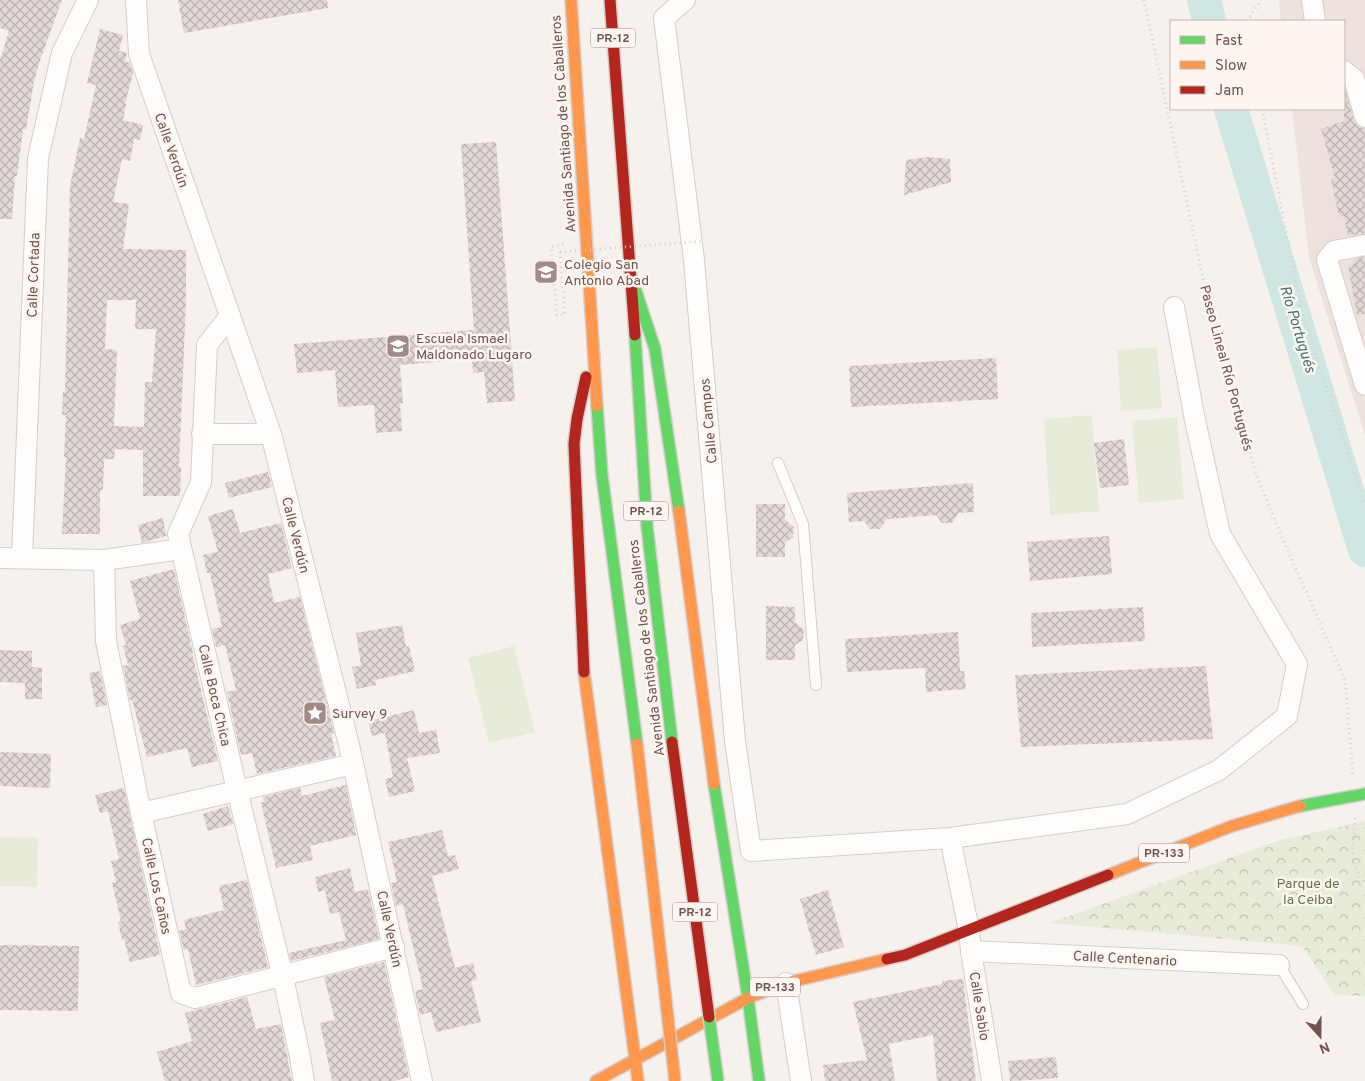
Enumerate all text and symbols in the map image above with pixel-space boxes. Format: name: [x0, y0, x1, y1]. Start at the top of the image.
street label: Avenida Santiago de los Caballeros: [548, 14, 581, 233]
legend: [1170, 20, 1345, 110]
road number: PR-12: [590, 28, 636, 48]
text: Fast: [1215, 32, 1243, 51]
text: Slow: [1215, 57, 1247, 76]
text: Jam: [1215, 82, 1244, 101]
street label: Calle Verdún: [150, 111, 191, 190]
street label: Calle Cortada: [25, 232, 44, 318]
place label: Colegio San Antonio Abad: [564, 257, 649, 290]
school or university icon: Colegio San Antonio Abad: [533, 259, 559, 285]
street label: Paseo Lineal Río Portugués: [1195, 283, 1256, 453]
water label: Río Portugués: [1274, 283, 1319, 376]
place label: Escuela Ismael Maldonado Lugaro: [416, 331, 532, 364]
school or university icon: Escuela Ismael Maldonado Lugaro: [385, 333, 411, 359]
street label: Calle Campos: [697, 377, 722, 464]
street label: Calle Verdún: [277, 495, 312, 575]
road number: PR-12: [624, 502, 668, 520]
street label: Avenida Santiago de los Caballeros: [626, 538, 669, 757]
street label: Calle Boca Chica: [194, 643, 234, 748]
place icon: Survey 9: [302, 700, 328, 726]
place label: Survey 9: [332, 706, 387, 723]
street label: Calle Los Caños: [137, 836, 174, 936]
road number: PR-133: [1139, 844, 1189, 862]
park label: Parque de la Ceiba: [1276, 876, 1340, 909]
street label: Calle Verdún: [372, 889, 405, 969]
road number: PR-12: [672, 902, 718, 922]
street label: Calle Centenario: [1072, 948, 1178, 971]
street label: Calle Sabio: [965, 971, 992, 1042]
road number: PR-133: [750, 978, 800, 996]
north arrow: [1295, 1011, 1345, 1061]
text: N: [1316, 1037, 1332, 1056]

